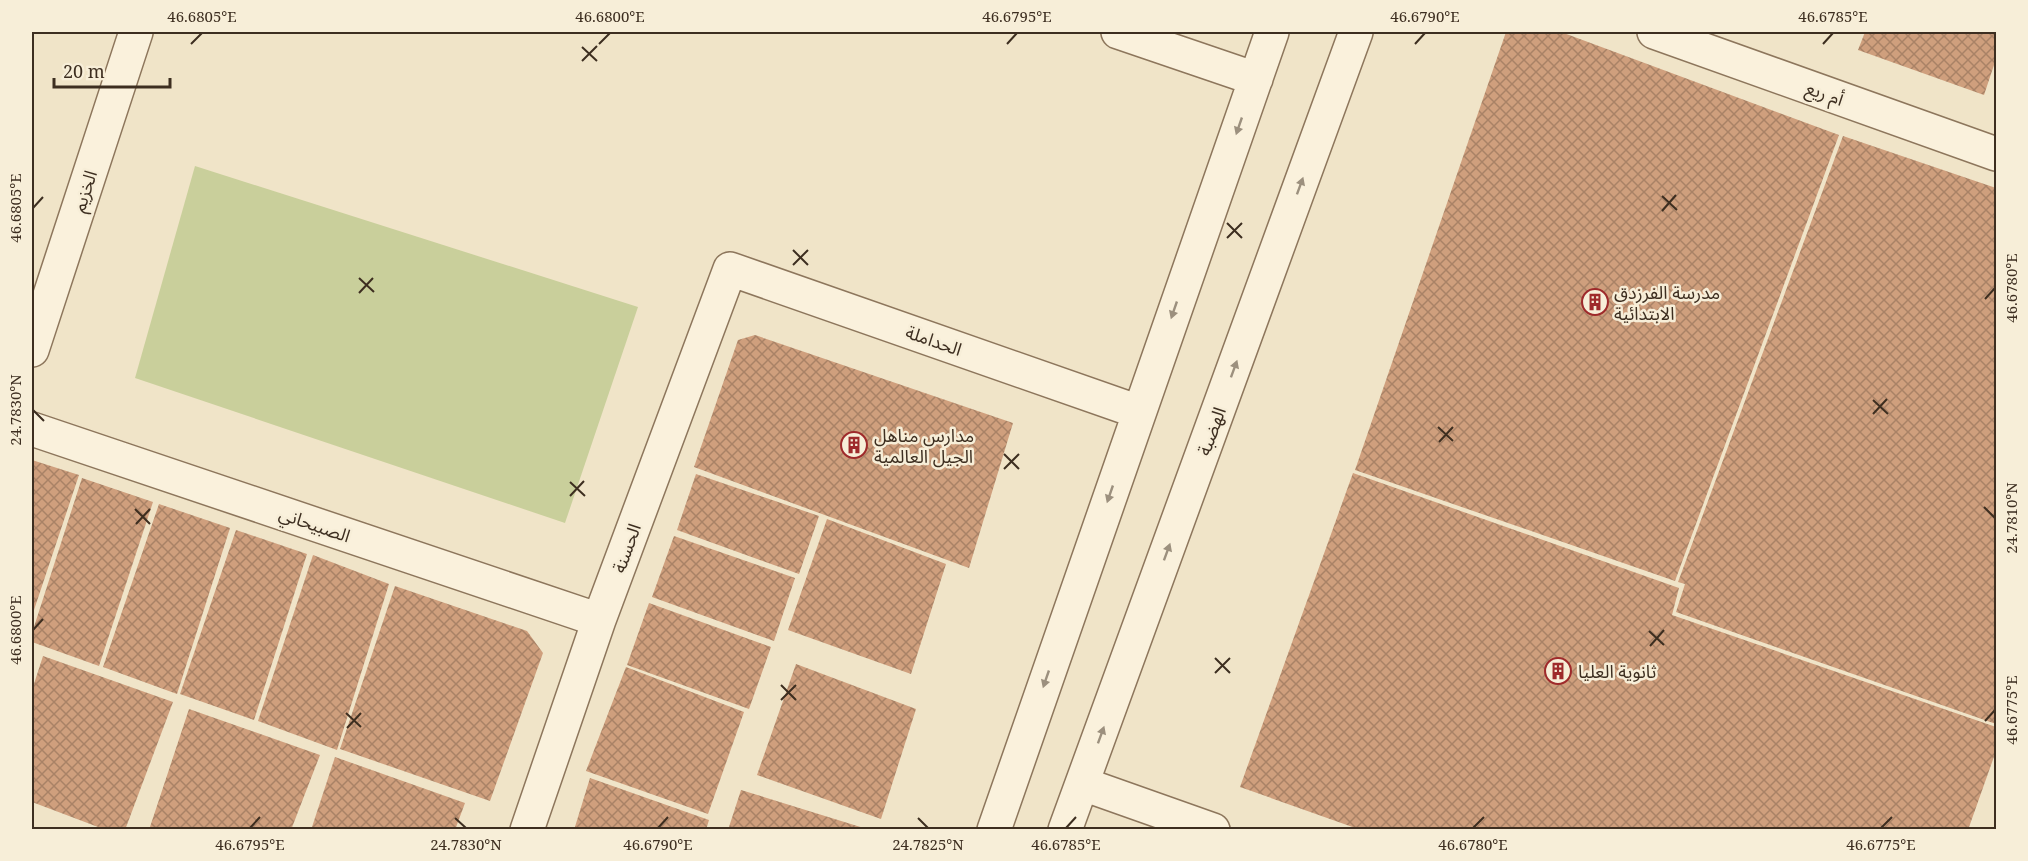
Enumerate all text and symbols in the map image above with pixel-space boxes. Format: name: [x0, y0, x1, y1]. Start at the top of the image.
text: 46.6805°E: [167, 6, 237, 26]
text: 46.6800°E: [575, 6, 645, 26]
text: 46.6795°E: [982, 6, 1052, 26]
text: 46.6790°E: [1390, 6, 1460, 26]
text: 46.6785°E: [1798, 6, 1868, 26]
scale bar: [54, 51, 170, 89]
text: 20 m: [63, 59, 105, 83]
street label: أم ريع: [1802, 75, 1847, 114]
one-way arrow: [1234, 118, 1244, 136]
street label: الخزيم: [66, 167, 104, 216]
text: 46.6805°E: [5, 173, 25, 243]
one-way arrow: [1296, 176, 1306, 194]
text: 46.6780°E: [2001, 253, 2021, 323]
place label: مدرسة الفرزدق الابتدائية: [1614, 280, 1720, 325]
building icon: مدرسة الفرزدق الابتدائية: [1580, 287, 1610, 317]
one-way arrow: [1169, 302, 1179, 320]
street label: الحداملة: [903, 319, 965, 361]
one-way arrow: [1229, 360, 1239, 378]
text: 24.7830°N: [5, 374, 25, 446]
street label: الهضبة: [1191, 403, 1231, 459]
place label: مدارس مناهل الجيل العالمية: [874, 423, 974, 468]
building icon: مدارس مناهل الجيل العالمية: [839, 430, 869, 460]
text: 24.7810°N: [2001, 482, 2021, 554]
one-way arrow: [1105, 486, 1114, 504]
street label: الصبيحاني: [276, 501, 354, 549]
street label: الحسنة: [606, 520, 646, 576]
one-way arrow: [1163, 543, 1173, 561]
text: 46.6800°E: [5, 595, 25, 665]
building icon: ثانوية العليا: [1543, 656, 1573, 686]
place label: ثانوية العليا: [1578, 659, 1656, 683]
one-way arrow: [1041, 670, 1051, 688]
text: 46.6775°E: [2001, 675, 2021, 745]
one-way arrow: [1096, 726, 1106, 744]
text: 46.6795°E: [215, 834, 285, 854]
text: 24.7830°N: [430, 834, 502, 854]
text: 46.6790°E: [623, 834, 693, 854]
text: 24.7825°N: [892, 834, 964, 854]
text: 46.6785°E: [1031, 834, 1101, 854]
text: 46.6780°E: [1438, 834, 1508, 854]
text: 46.6775°E: [1846, 834, 1916, 854]

